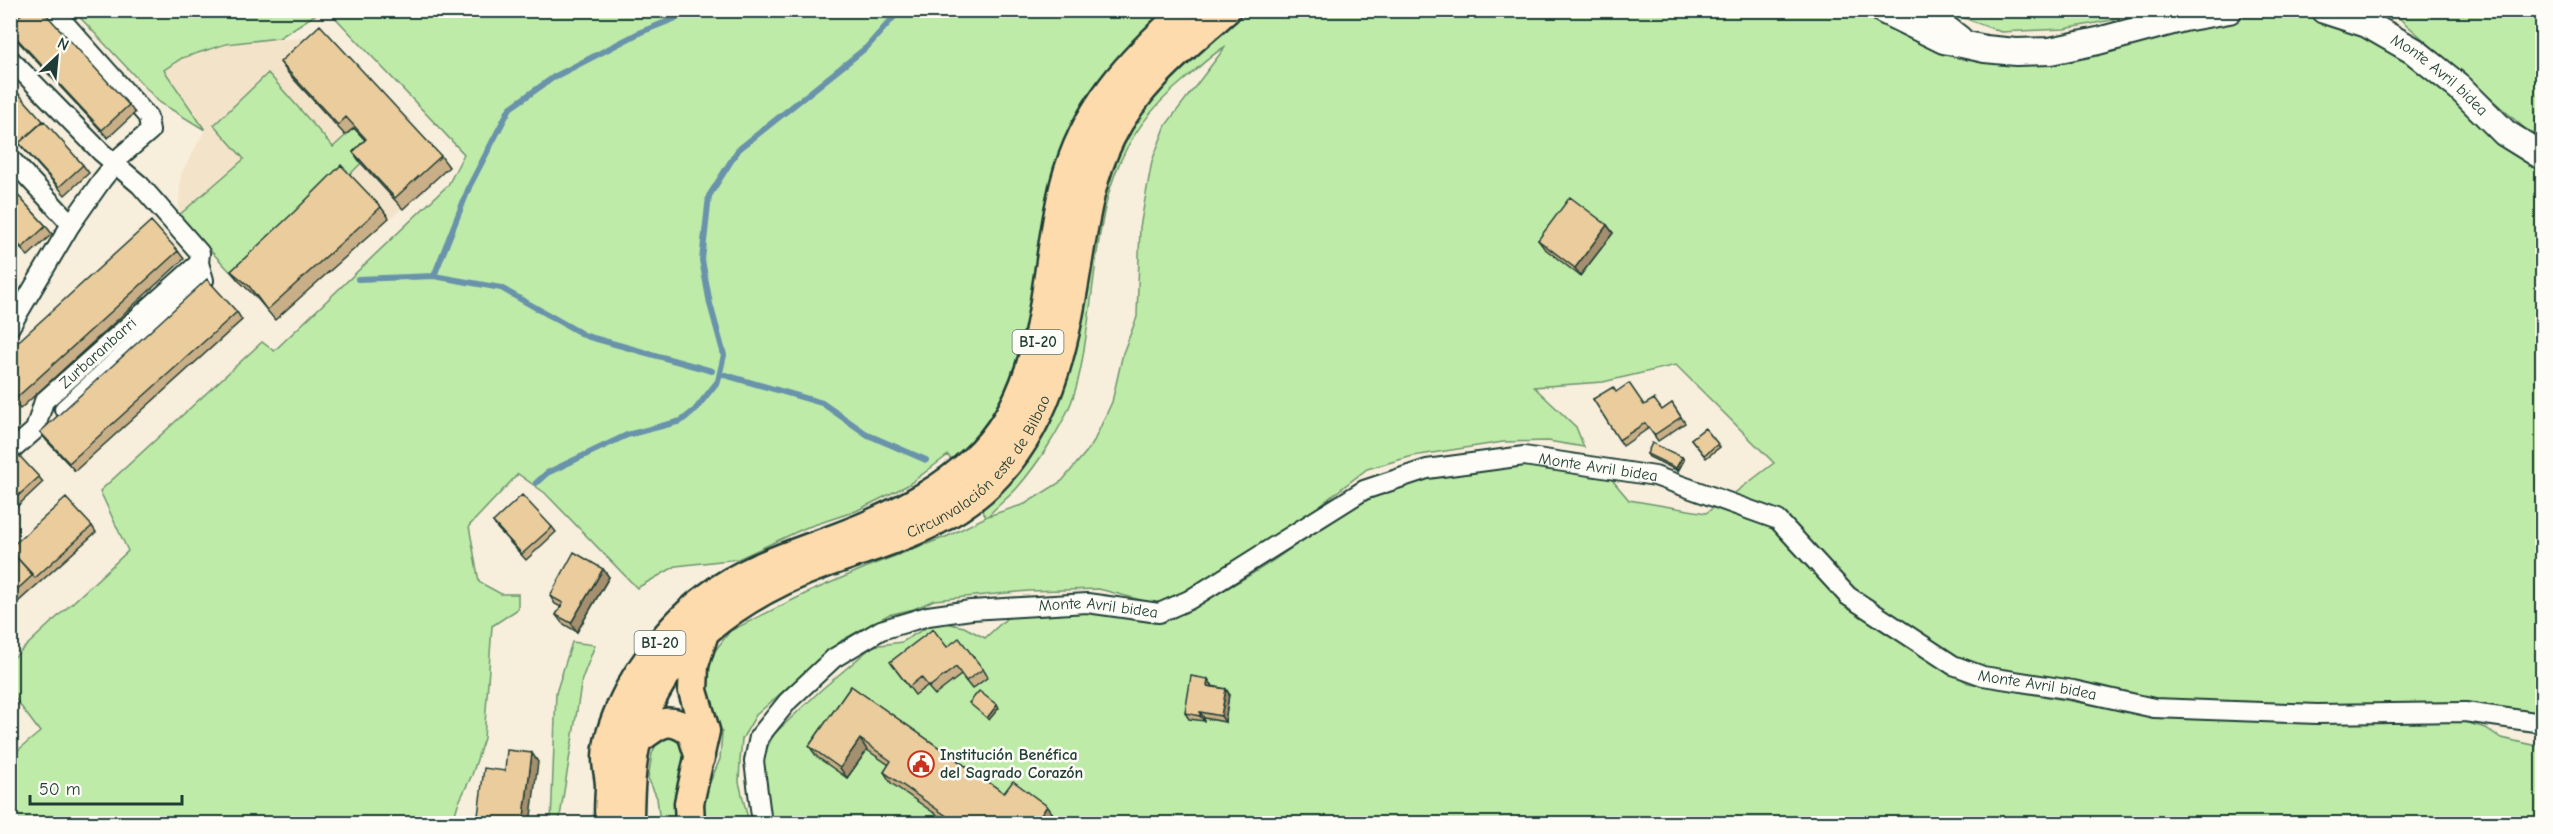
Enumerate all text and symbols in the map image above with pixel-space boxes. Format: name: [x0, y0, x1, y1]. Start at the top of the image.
north arrow: [27, 27, 87, 87]
street label: Monte Avril bidea: [2387, 31, 2492, 120]
text: N: [55, 34, 72, 55]
street label: Zurbaranbarri: [56, 314, 140, 392]
road number: BI-20: [1012, 330, 1064, 354]
street label: Circunvalación este de Bilbao: [904, 393, 1054, 542]
street label: Monte Avril bidea: [1537, 449, 1659, 485]
street label: Monte Avril bidea: [1038, 594, 1159, 622]
road number: BI-20: [634, 631, 686, 655]
street label: Monte Avril bidea: [1977, 666, 2098, 704]
place label: Institución Benéfica del Sagrado Corazón: [940, 746, 1083, 782]
public building icon: Institución Benéfica del Sagrado Corazón: [906, 749, 936, 779]
scale bar: [30, 768, 182, 806]
text: 50 m: [39, 779, 81, 800]

